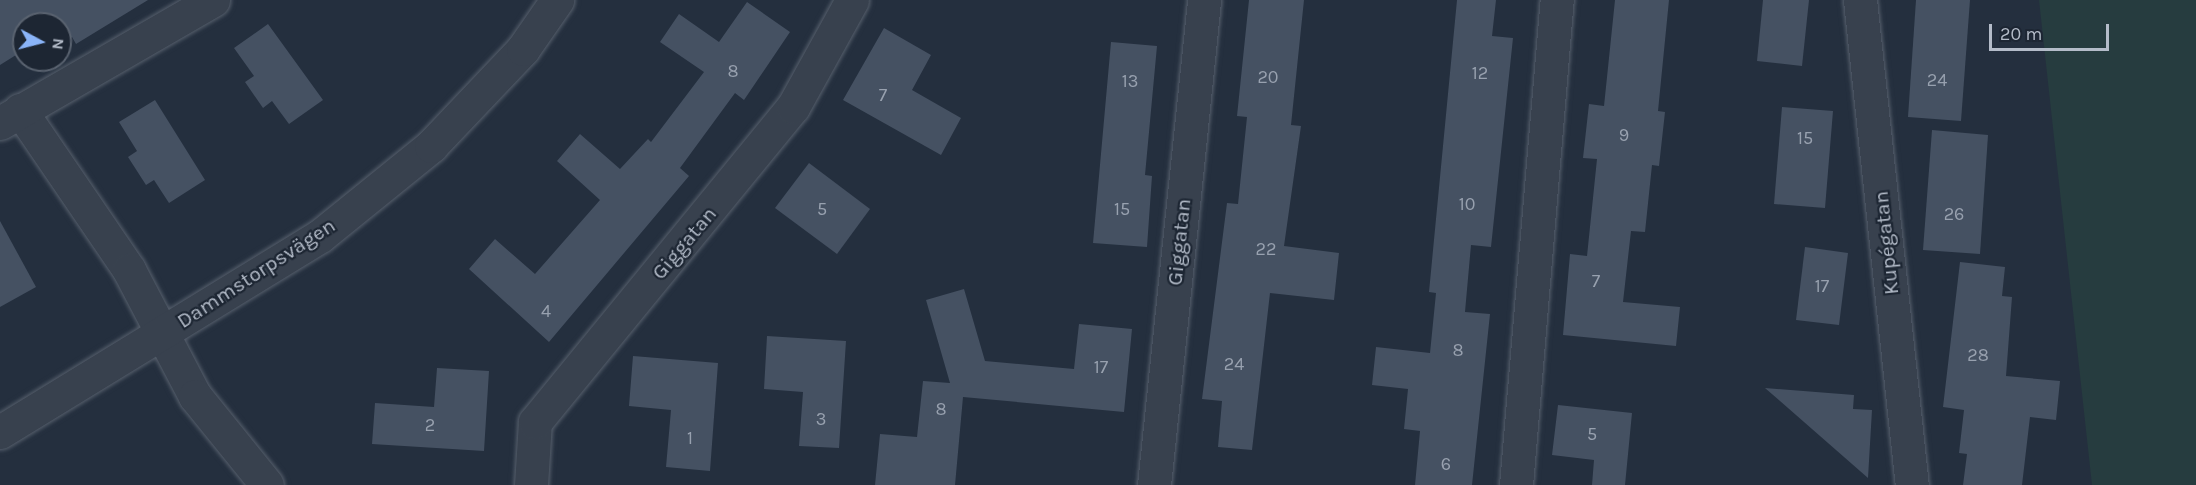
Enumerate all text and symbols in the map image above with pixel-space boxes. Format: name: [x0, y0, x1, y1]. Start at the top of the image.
north arrow: [12, 12, 72, 72]
scale bar: [1992, 12, 2112, 50]
text: 20 m: [2000, 23, 2042, 45]
text: N: [48, 37, 69, 51]
house number: 8: [727, 60, 739, 82]
house number: 12: [1472, 62, 1488, 84]
house number: 20: [1257, 66, 1279, 88]
house number: 24: [1927, 69, 1947, 91]
house number: 13: [1122, 70, 1138, 92]
house number: 7: [879, 84, 887, 106]
house number: 9: [1619, 124, 1629, 146]
house number: 15: [1797, 127, 1813, 149]
street label: Kupégatan: [1868, 190, 1904, 296]
house number: 10: [1459, 193, 1475, 215]
street label: Giggatan: [1162, 197, 1196, 287]
house number: 5: [817, 198, 827, 220]
house number: 15: [1114, 198, 1130, 220]
street label: Giggatan: [646, 202, 722, 284]
house number: 26: [1944, 203, 1964, 225]
street label: Dammstorpsvägen: [172, 212, 340, 334]
house number: 22: [1256, 238, 1276, 260]
house number: 7: [1592, 270, 1600, 292]
house number: 17: [1815, 275, 1829, 297]
house number: 4: [541, 300, 551, 322]
house number: 8: [1452, 339, 1464, 361]
house number: 28: [1967, 344, 1989, 366]
house number: 24: [1224, 353, 1244, 375]
house number: 17: [1094, 356, 1108, 378]
house number: 8: [935, 398, 947, 420]
house number: 3: [816, 408, 826, 430]
house number: 2: [425, 414, 435, 436]
house number: 5: [1587, 423, 1597, 445]
house number: 1: [687, 427, 693, 449]
house number: 6: [1441, 453, 1451, 475]

